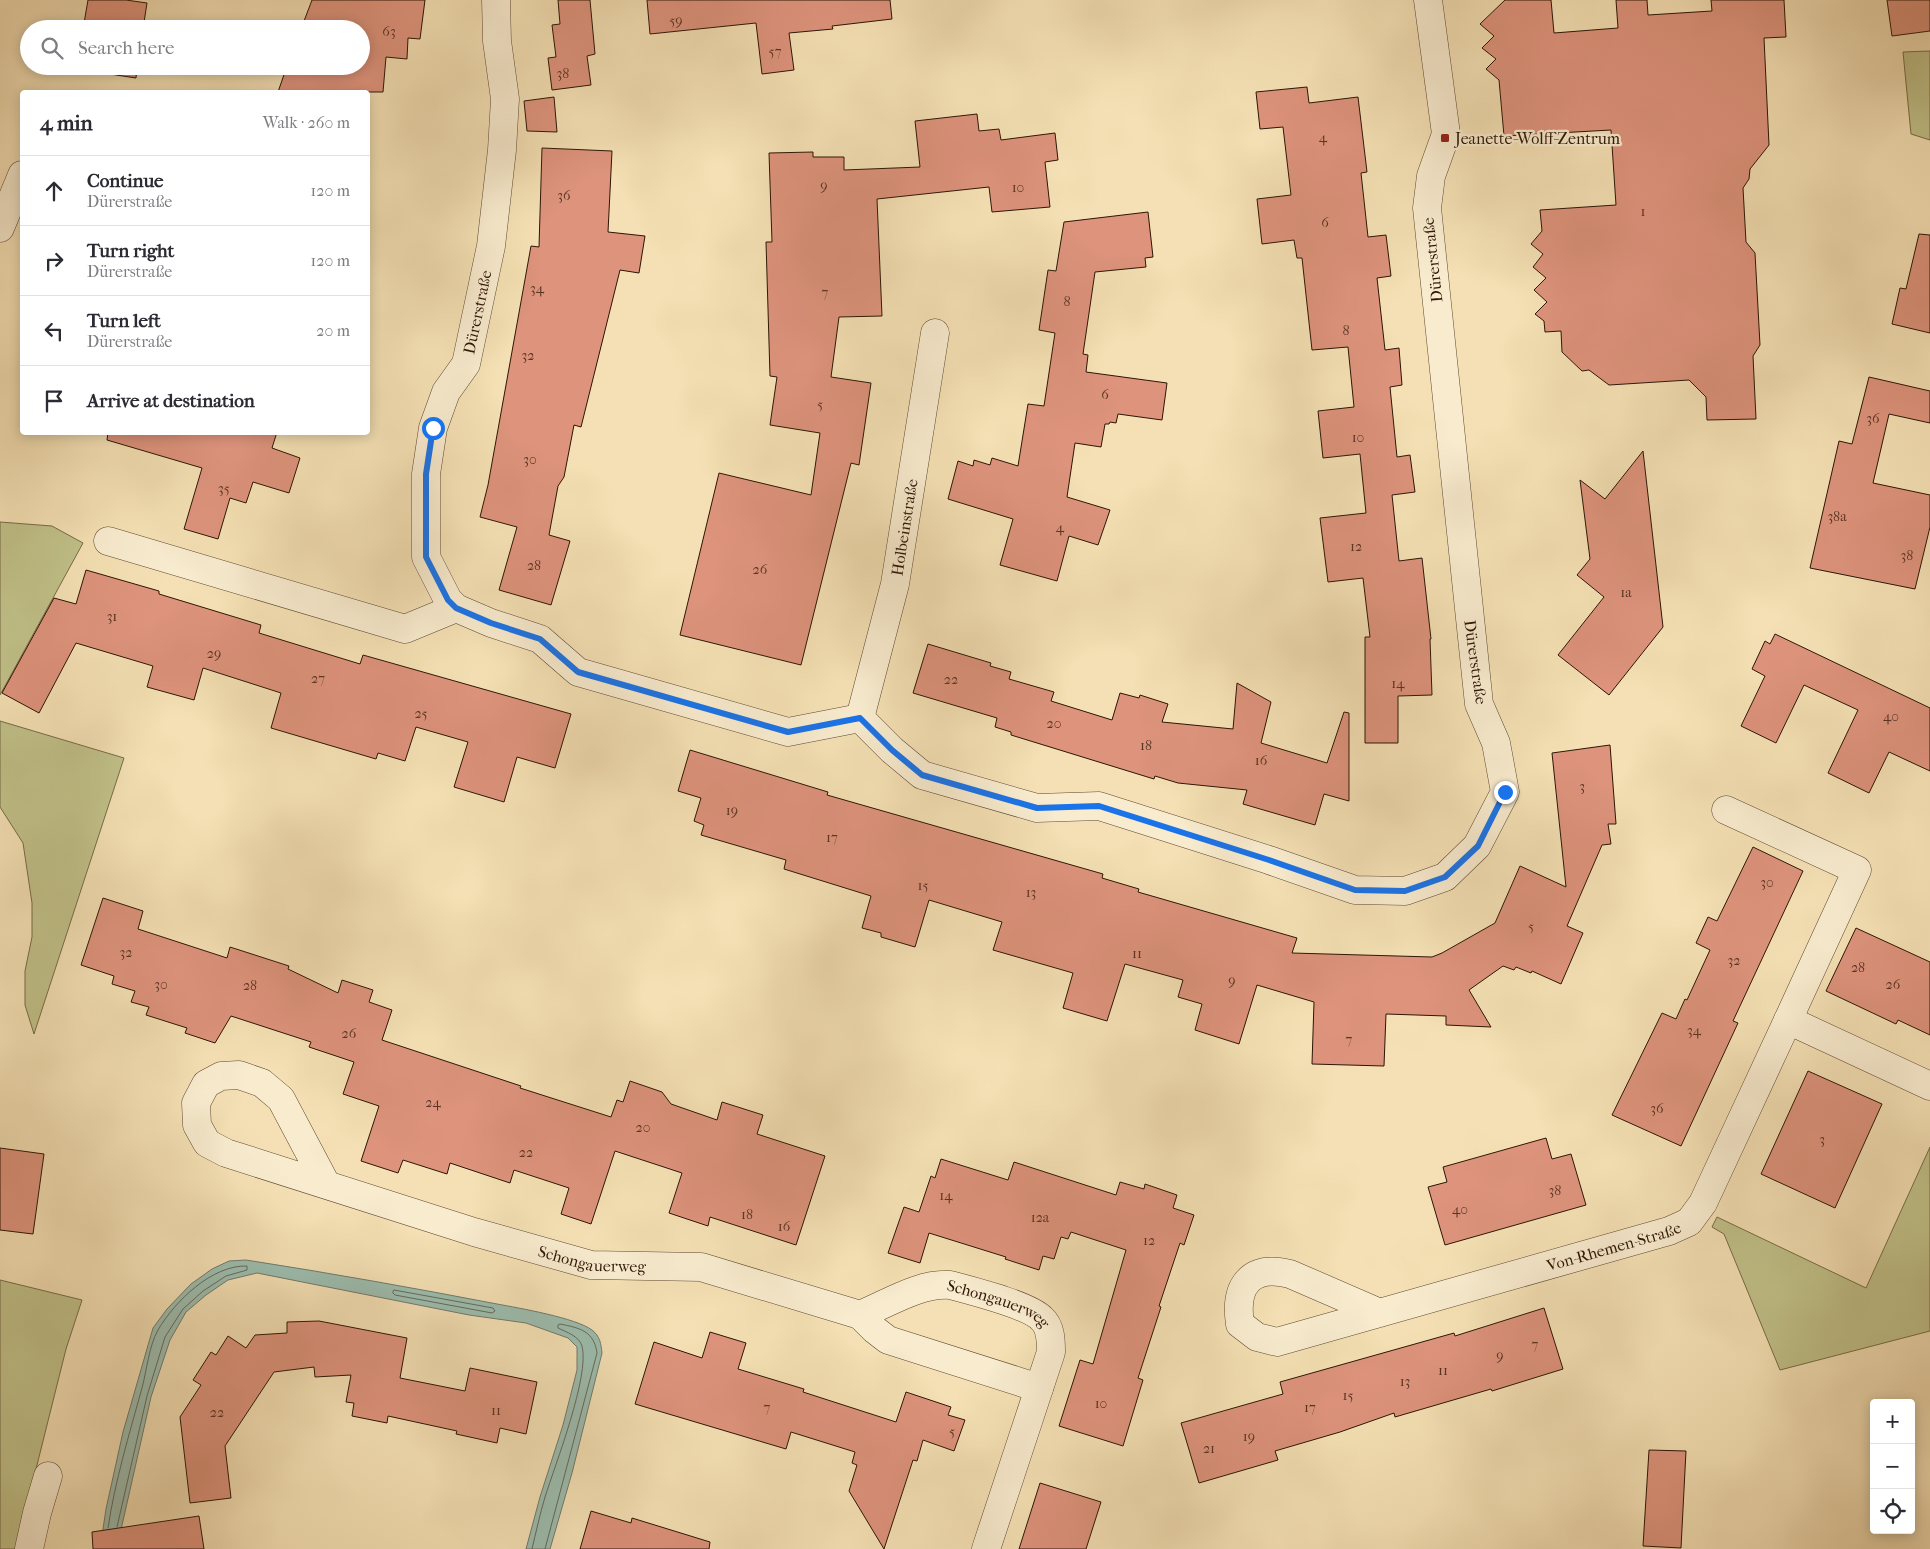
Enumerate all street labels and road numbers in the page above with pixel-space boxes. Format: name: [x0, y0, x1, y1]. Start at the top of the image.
street label: Dürerstraße: [1419, 217, 1446, 303]
street label: Dürerstraße: [459, 268, 496, 356]
street label: Holbeinstraße: [887, 477, 922, 577]
street label: Dürerstraße: [1460, 619, 1491, 706]
street label: Von-Rhemen-Straße: [1544, 1218, 1684, 1275]
street label: Schongauerweg: [536, 1242, 646, 1276]
street label: Schongauerweg: [945, 1276, 1055, 1332]

